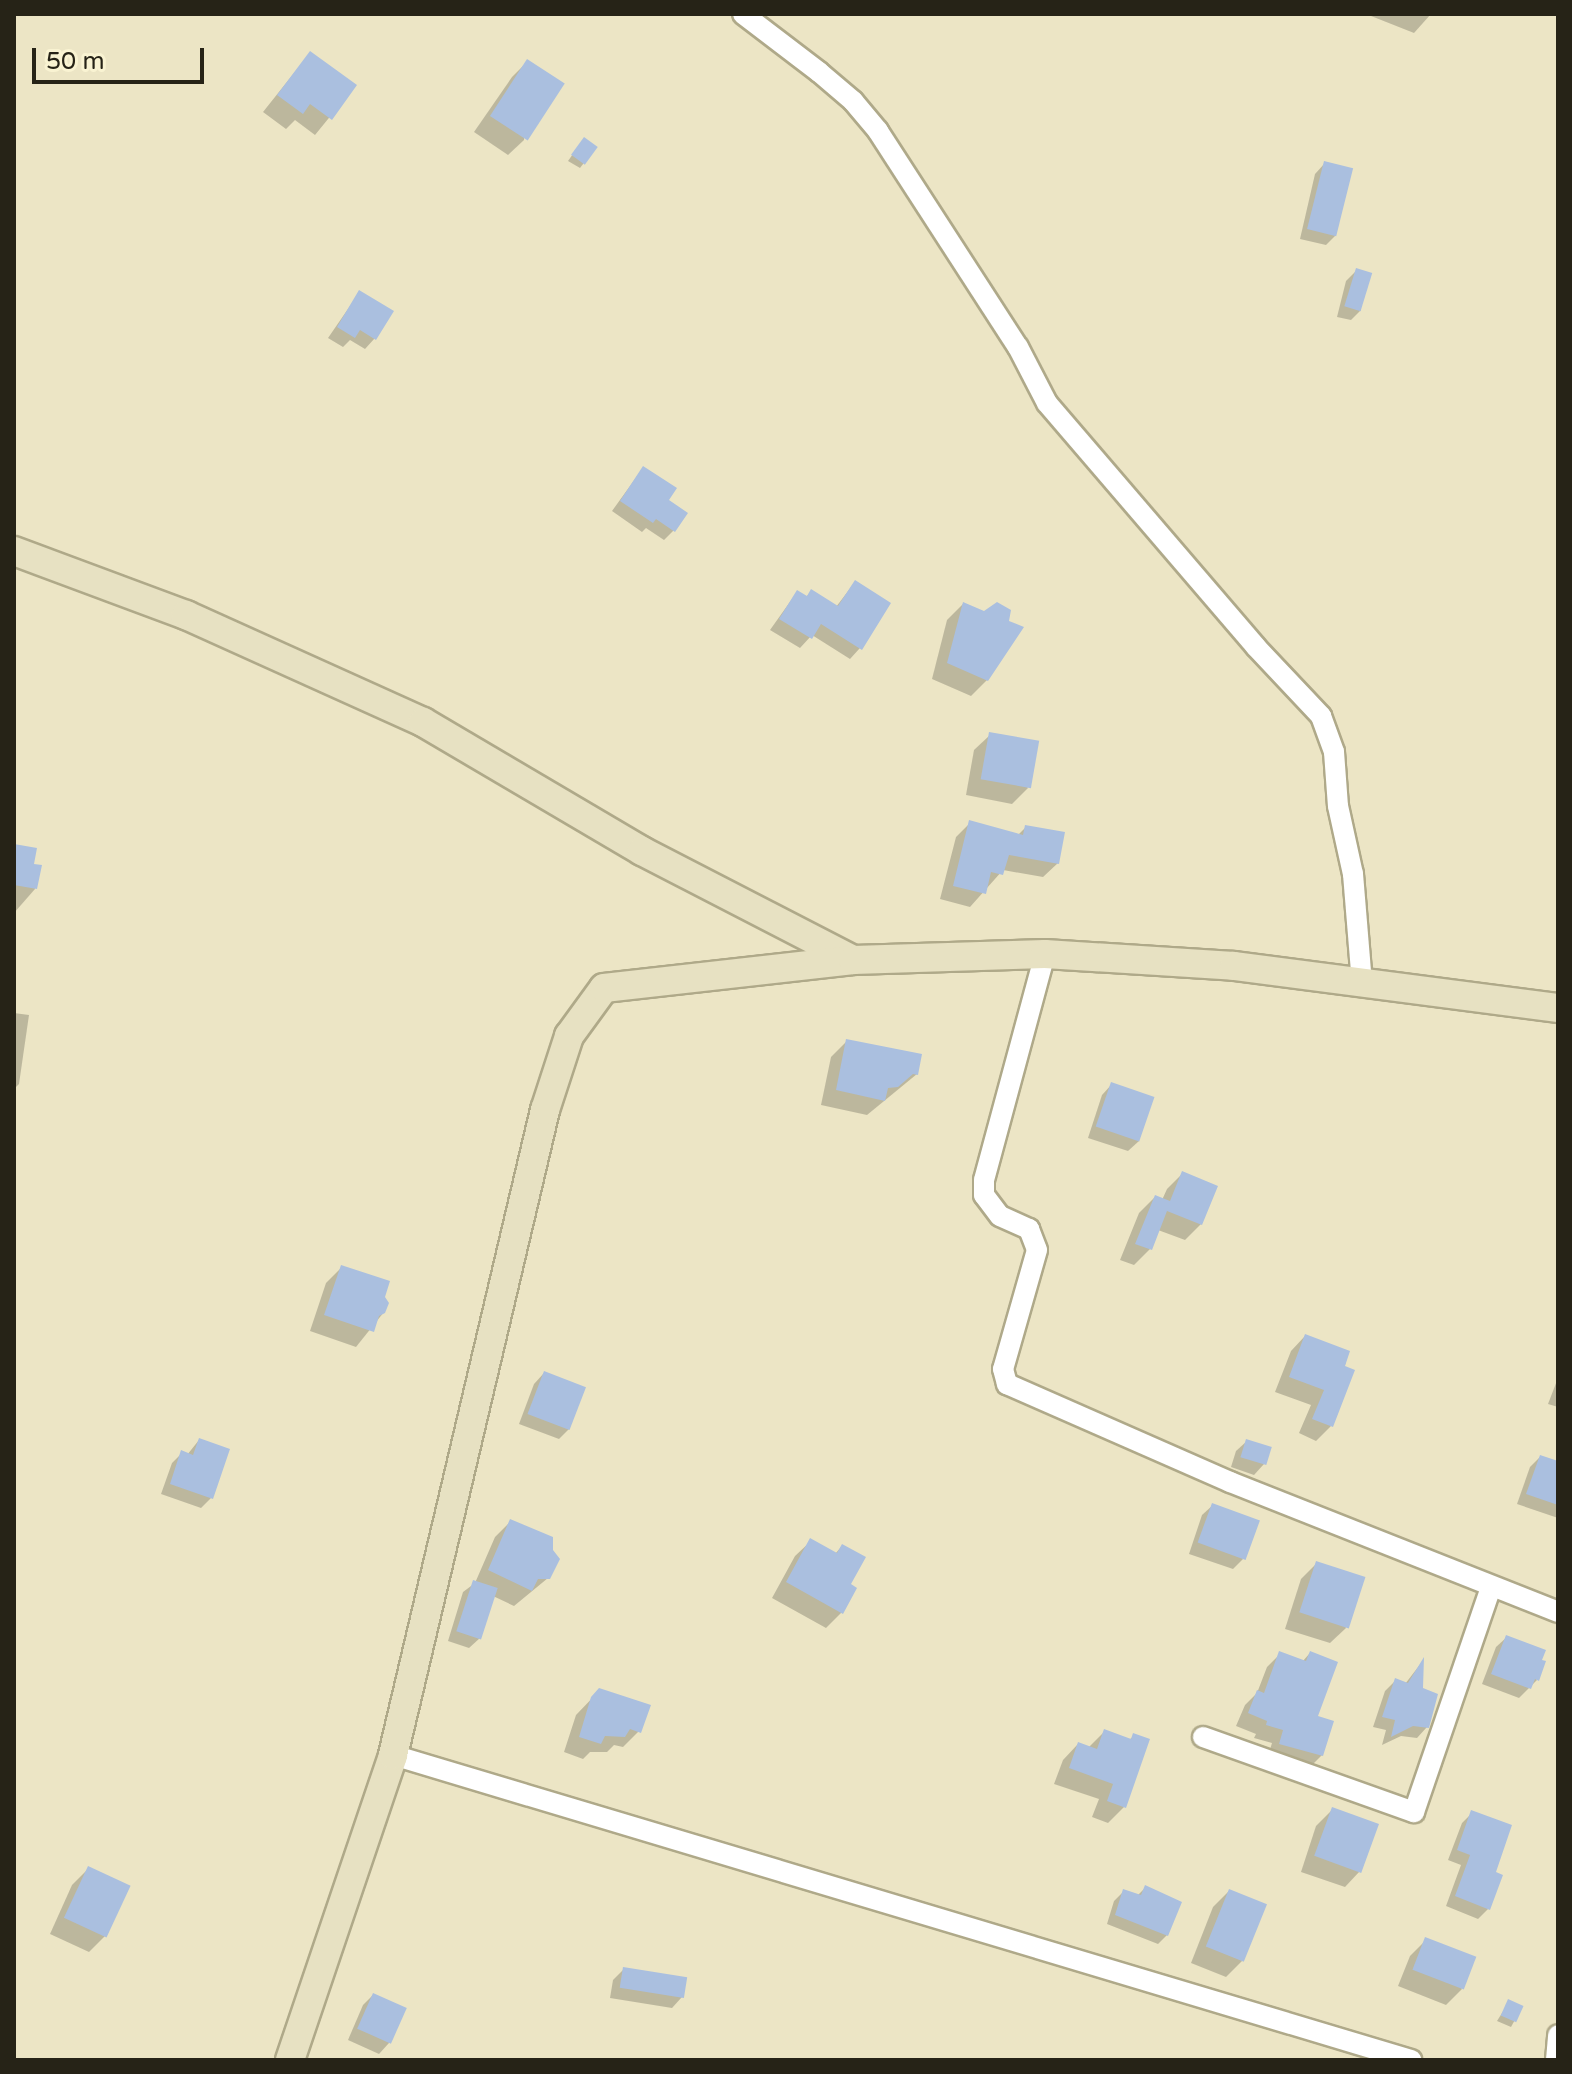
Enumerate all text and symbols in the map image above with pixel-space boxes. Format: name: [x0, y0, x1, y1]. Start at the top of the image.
scale bar: [36, 32, 208, 82]
text: 50 m: [46, 47, 104, 76]

